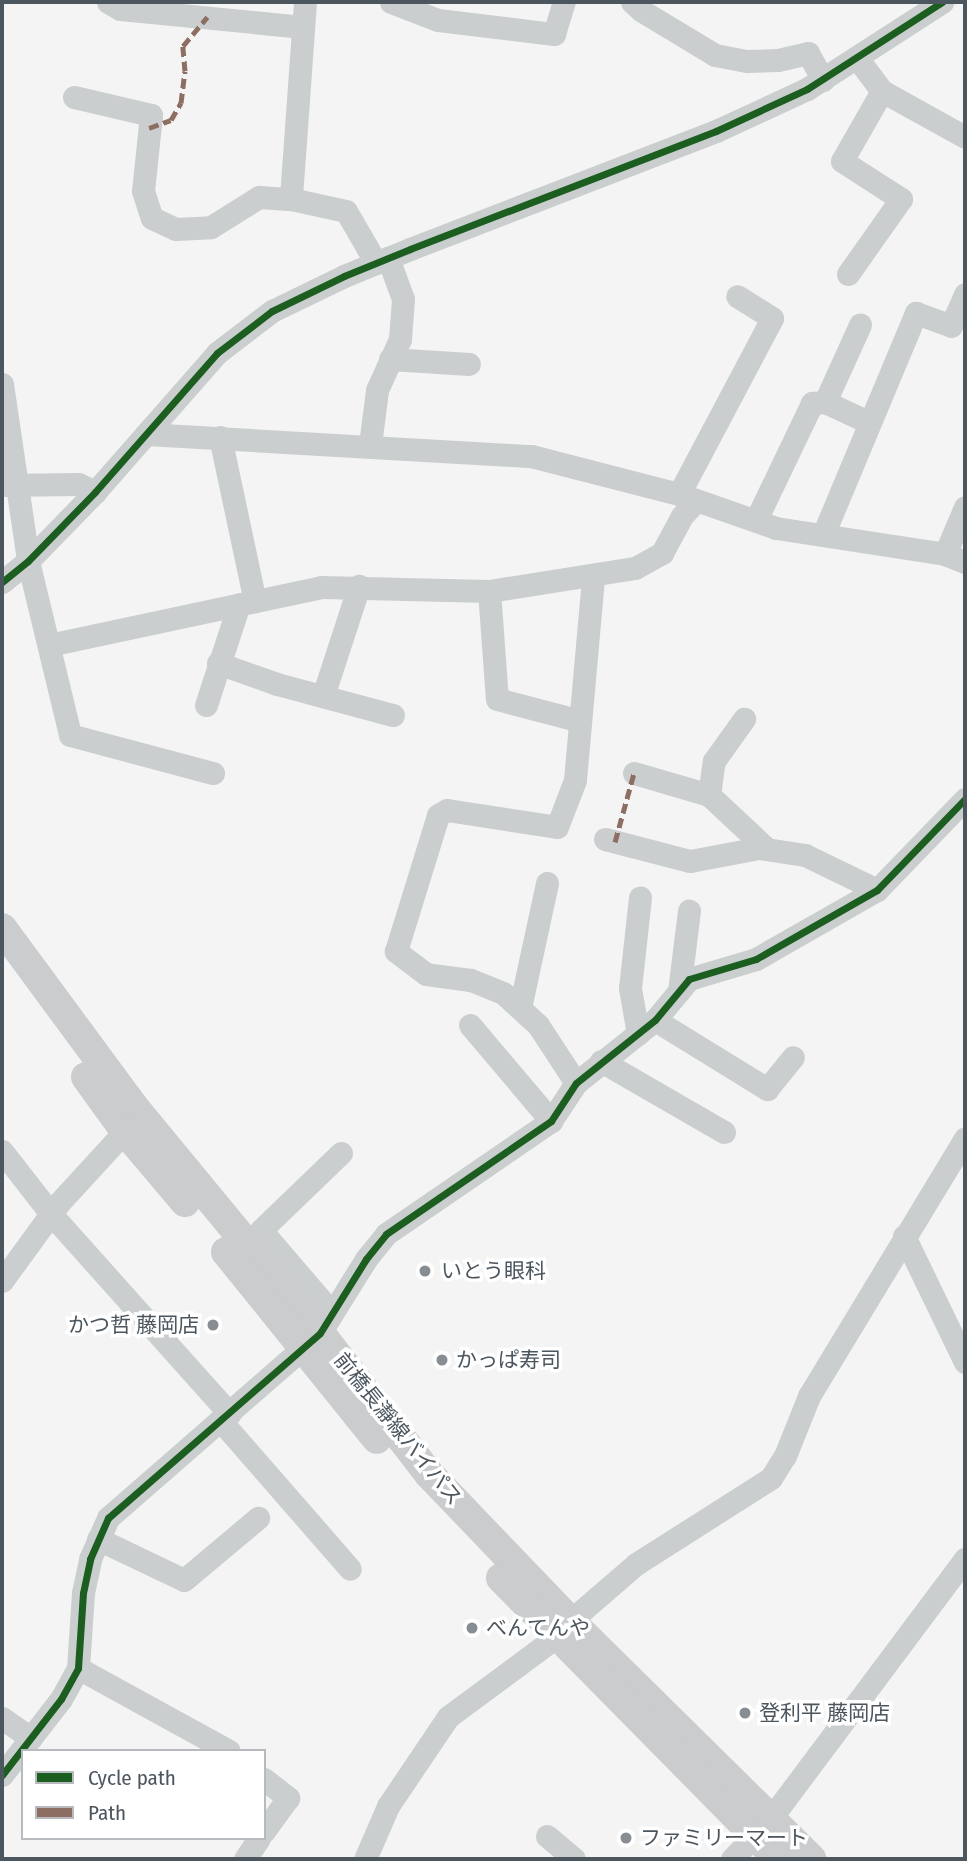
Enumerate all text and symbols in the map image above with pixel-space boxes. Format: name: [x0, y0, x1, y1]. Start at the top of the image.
place label: いとう眼科: [441, 1258, 546, 1284]
marker: いとう眼科: [415, 1261, 435, 1281]
place label: かつ哲 藤岡店: [68, 1312, 199, 1338]
marker: かつ哲 藤岡店: [205, 1317, 221, 1333]
place label: かっぱ寿司: [456, 1347, 561, 1373]
street label: 前橋長瀞線バイパス: [329, 1348, 467, 1510]
marker: かっぱ寿司: [434, 1352, 450, 1368]
place label: べんてんや: [486, 1615, 591, 1641]
marker: べんてんや: [464, 1620, 480, 1636]
place label: 登利平 藤岡店: [759, 1700, 890, 1726]
marker: 登利平 藤岡店: [737, 1705, 753, 1721]
legend: [21, 1749, 266, 1840]
text: Cycle path: [88, 1765, 176, 1791]
text: Path: [88, 1800, 126, 1826]
place label: ファミリーマート: [640, 1825, 808, 1851]
marker: ファミリーマート: [618, 1830, 634, 1846]

